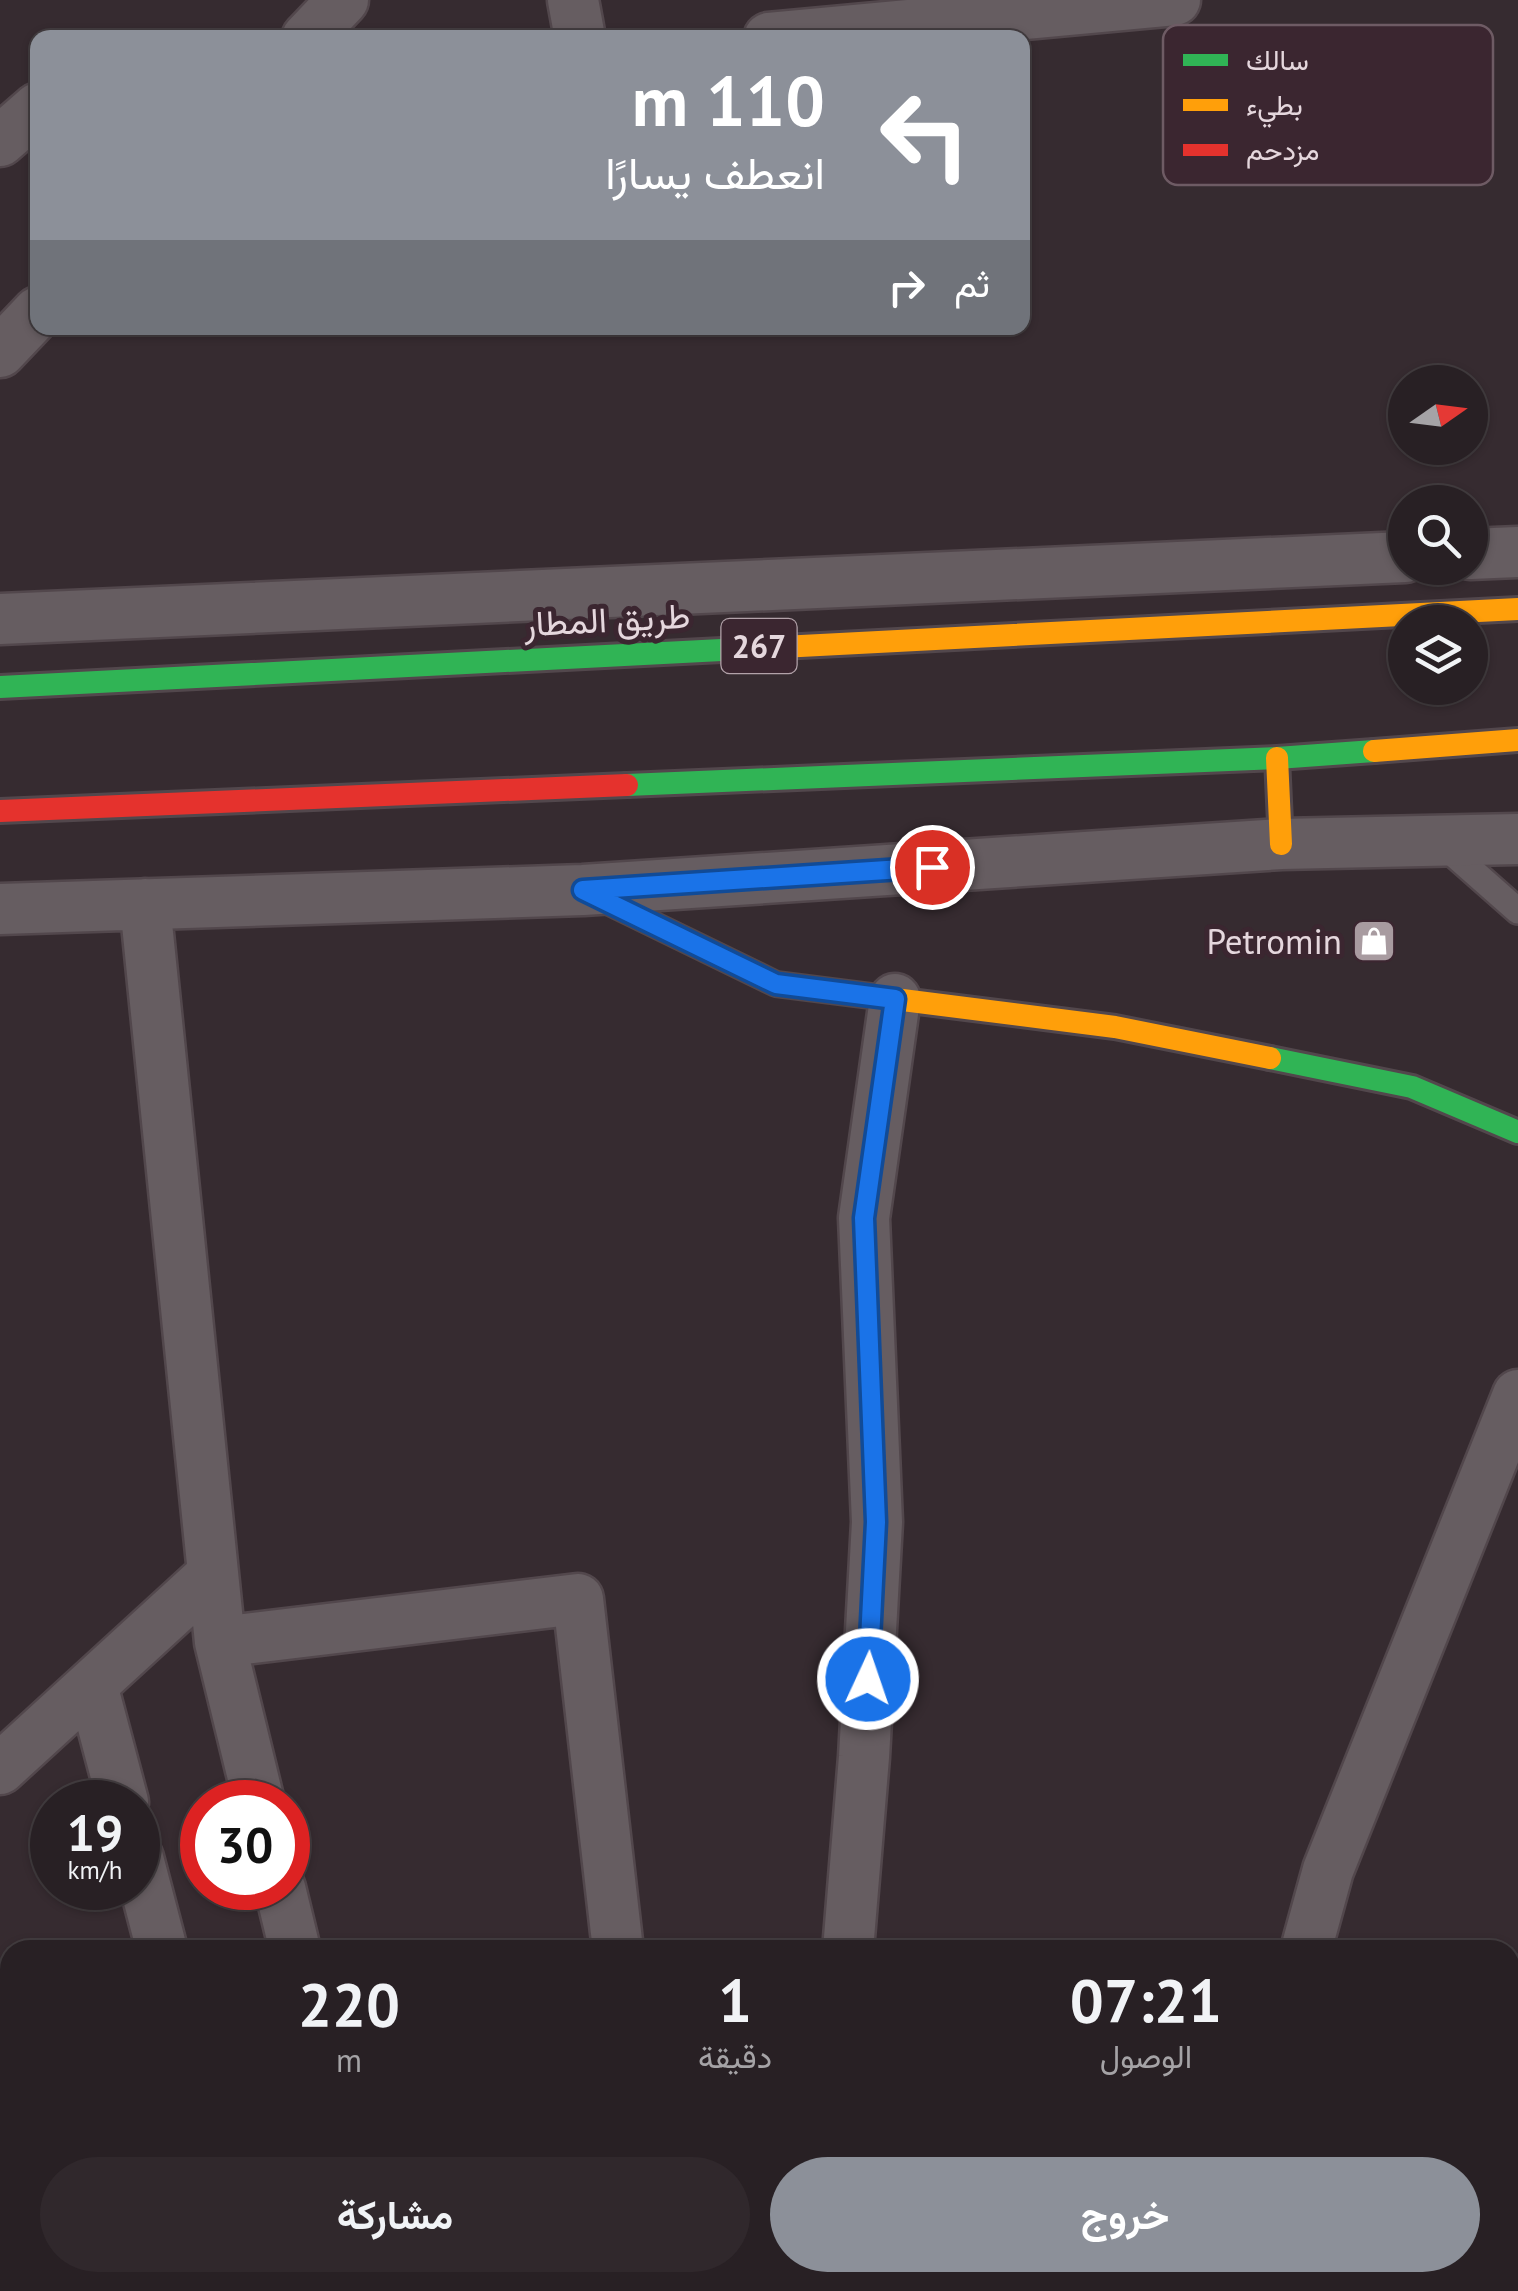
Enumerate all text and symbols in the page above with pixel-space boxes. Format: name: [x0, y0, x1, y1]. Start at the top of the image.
legend: [1163, 25, 1493, 185]
text: سالك: [1246, 41, 1309, 78]
text: 110 m: [632, 55, 825, 145]
icon: left: [860, 70, 990, 200]
text: بطيء: [1246, 86, 1303, 128]
text: مزدحم: [1246, 131, 1319, 169]
text: انعطف يسارًا: [605, 143, 825, 201]
text: ثم: [954, 258, 990, 307]
icon: right: [879, 260, 934, 315]
north arrow: [1388, 365, 1488, 465]
map controls: [1388, 365, 1488, 705]
button: search: [1388, 485, 1488, 585]
street label: طريق المطار: [522, 592, 691, 646]
button: layers: [1388, 605, 1488, 705]
road number: 267: [722, 619, 796, 673]
pin: [890, 825, 975, 910]
icon: arrive: [905, 840, 960, 895]
place label: Petromin: [1206, 918, 1342, 964]
shop icon: Petromin: [1351, 918, 1397, 964]
position arrow: [816, 1627, 920, 1731]
speed limit sign: 30: [180, 1780, 310, 1910]
text: 19: [67, 1800, 123, 1865]
text: km/h: [68, 1854, 122, 1886]
text: 1: [718, 1961, 752, 2039]
text: 07:21: [1070, 1961, 1222, 2039]
text: 220: [298, 1965, 400, 2043]
text: دقيقة: [698, 2035, 772, 2077]
text: الوصول: [1100, 2035, 1192, 2077]
text: m: [336, 2039, 362, 2081]
button: مشاركة: [40, 2157, 750, 2272]
button: خروج: [770, 2157, 1480, 2272]

